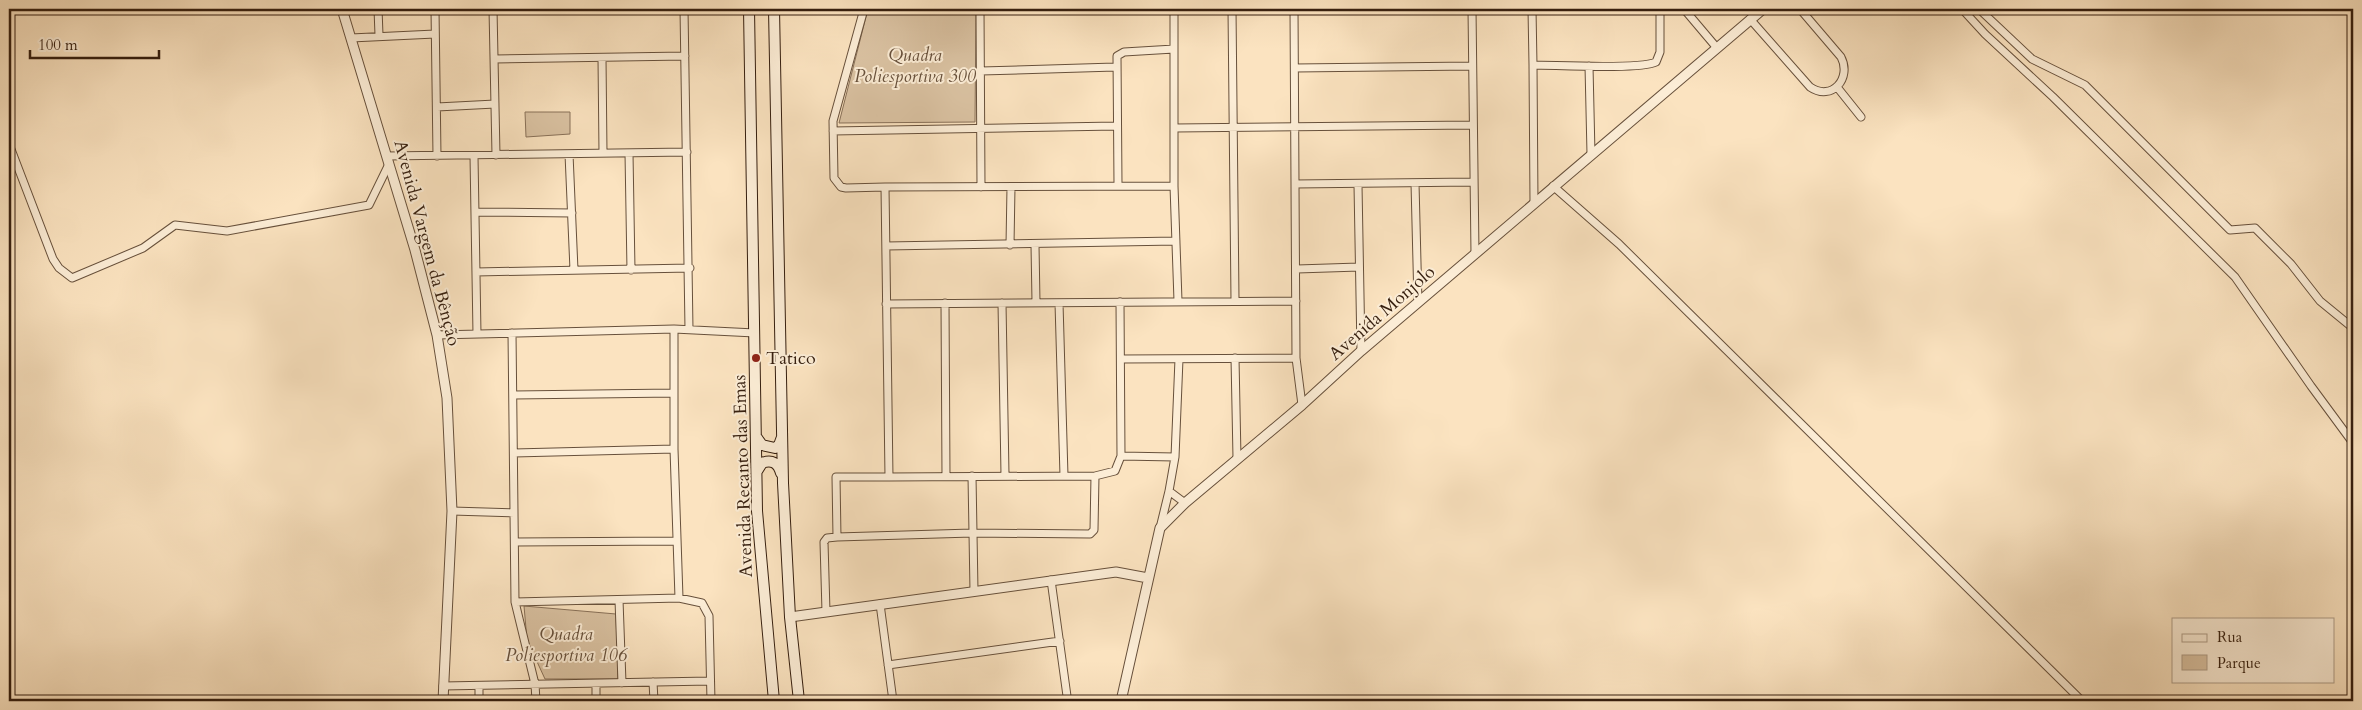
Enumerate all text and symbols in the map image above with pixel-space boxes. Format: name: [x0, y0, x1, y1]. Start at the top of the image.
scale bar: [30, 28, 159, 60]
text: 100 m: [38, 35, 78, 55]
park label: Quadra Poliesportiva 300: [854, 43, 976, 89]
street label: Avenida Vargem da Bênção: [387, 137, 467, 349]
street label: Avenida Monjolo: [1323, 260, 1441, 366]
place label: Tatico: [766, 346, 816, 371]
marker: Tatico: [750, 352, 762, 364]
street label: Avenida Recanto das Emas: [727, 374, 759, 578]
legend: [2172, 618, 2334, 682]
park label: Quadra Poliesportiva 106: [505, 622, 628, 668]
text: Rua: [2217, 627, 2243, 647]
text: Parque: [2217, 653, 2261, 673]

